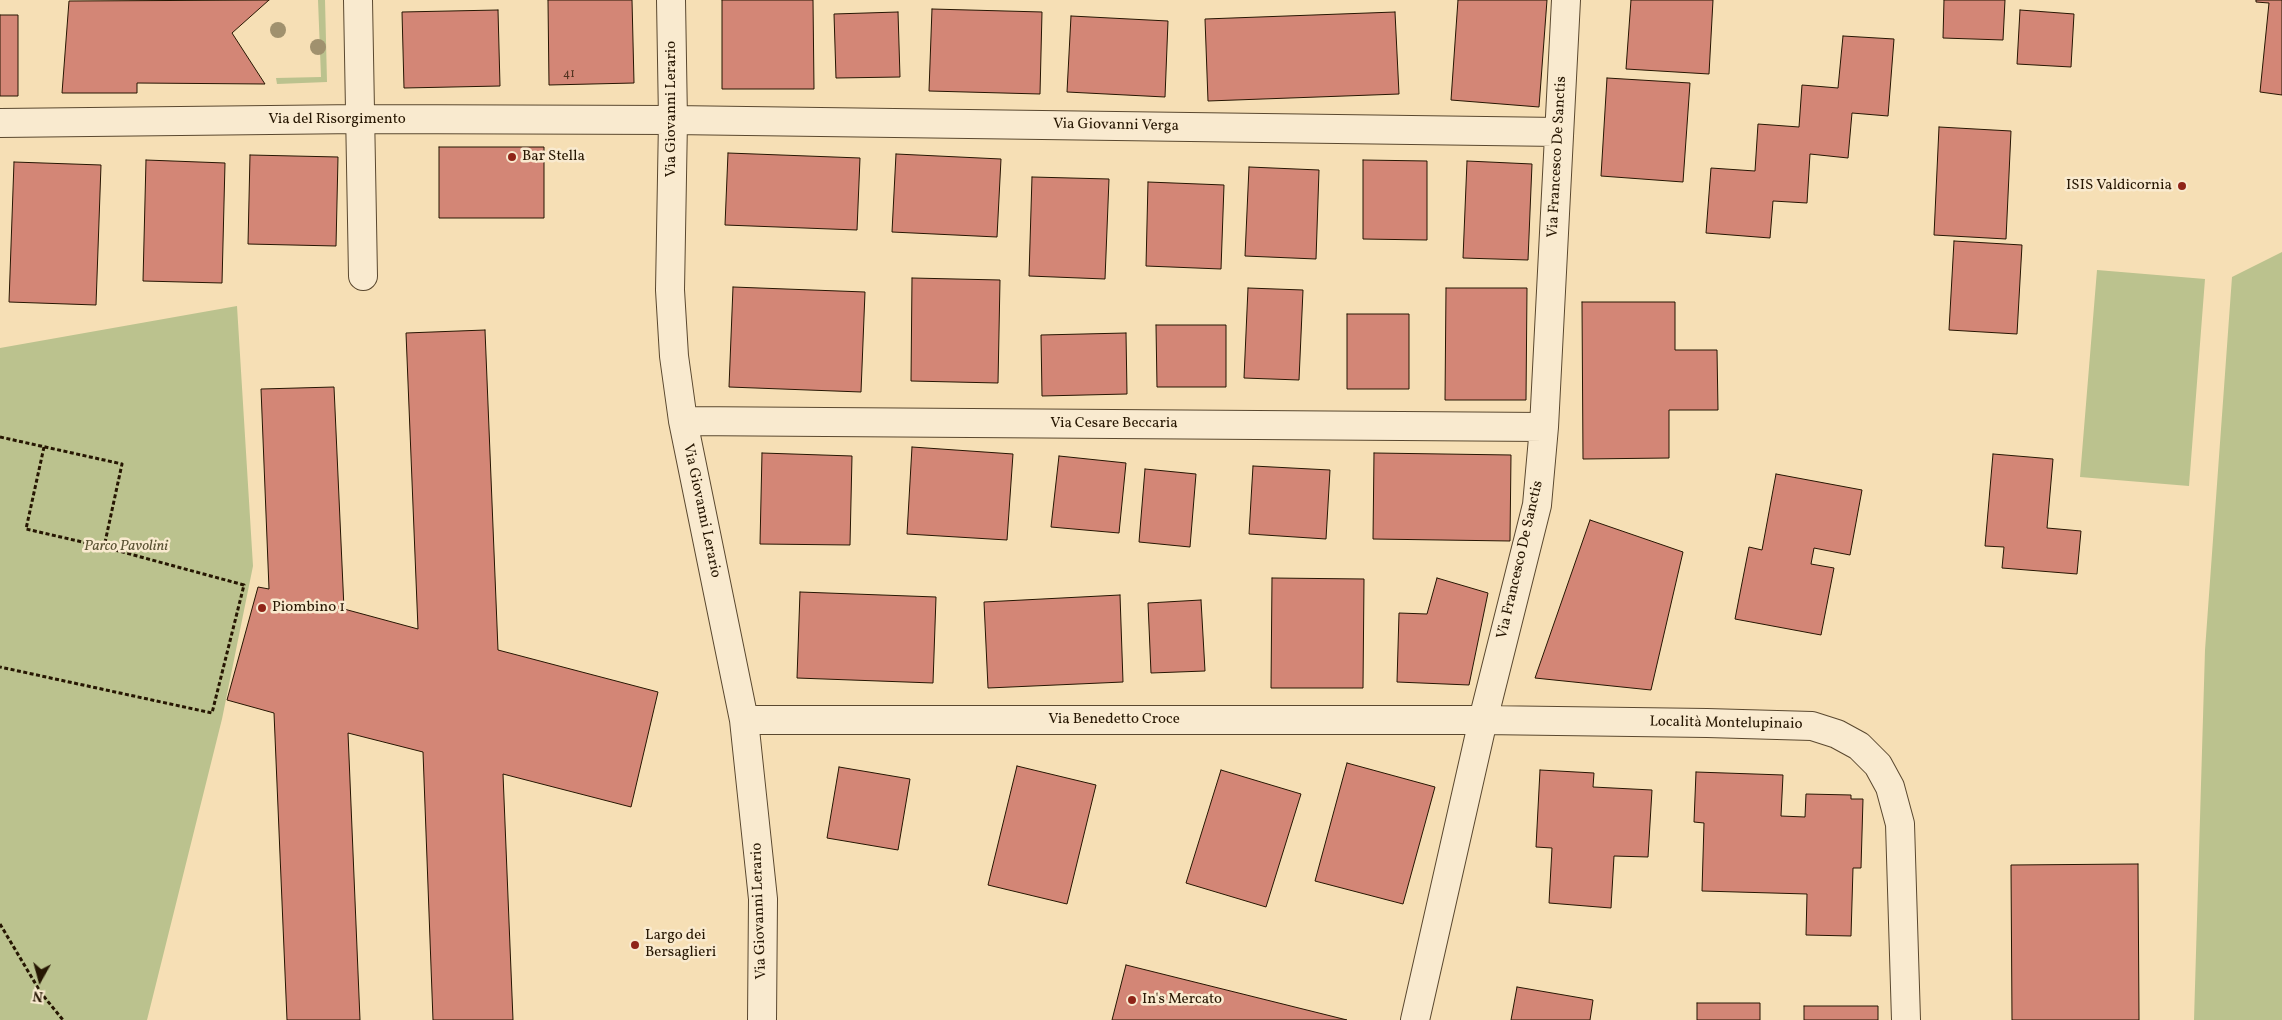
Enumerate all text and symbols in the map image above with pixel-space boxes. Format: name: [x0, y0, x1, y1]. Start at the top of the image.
street label: Via Giovanni Lerario: [663, 41, 681, 177]
house number: 41: [563, 68, 575, 82]
street label: Via Francesco De Sanctis: [1545, 76, 1571, 238]
street label: Via del Risorgimento: [268, 111, 406, 129]
street label: Via Giovanni Verga: [1053, 116, 1179, 136]
place label: Bar Stella: [522, 148, 585, 166]
marker: Bar Stella: [506, 151, 518, 163]
place label: ISIS Valdicornia: [2066, 177, 2172, 195]
marker: ISIS Valdicornia: [2176, 180, 2188, 192]
street label: Via Cesare Beccaria: [1050, 415, 1178, 433]
street label: Via Giovanni Lerario: [678, 442, 724, 580]
street label: Via Francesco De Sanctis: [1494, 479, 1548, 641]
park label: Parco Pavolini: [84, 538, 168, 556]
place label: Piombino 1: [272, 599, 345, 617]
marker: Piombino 1: [256, 602, 268, 614]
street label: Via Benedetto Croce: [1048, 711, 1180, 729]
street label: Località Montelupinaio: [1649, 714, 1803, 734]
street label: Via Giovanni Lerario: [749, 842, 771, 980]
place label: Largo dei Bersaglieri: [645, 927, 716, 962]
marker: Largo dei Bersaglieri: [629, 939, 641, 951]
north arrow: [15, 955, 65, 1005]
text: N: [32, 985, 44, 1005]
place label: In's Mercato: [1142, 991, 1222, 1009]
marker: In's Mercato: [1126, 994, 1138, 1006]

